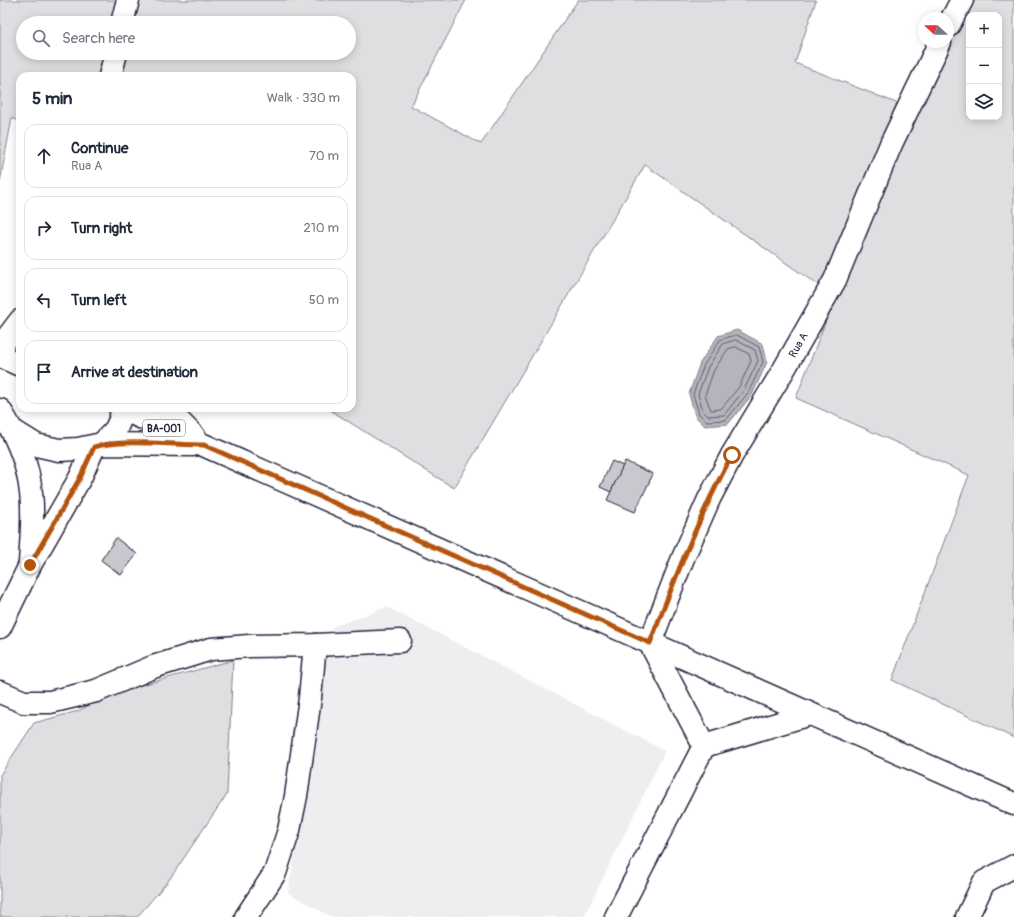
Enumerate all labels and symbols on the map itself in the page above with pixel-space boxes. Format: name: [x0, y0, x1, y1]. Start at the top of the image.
north arrow: [918, 12, 954, 48]
street label: Rua A: [786, 330, 811, 360]
road number: BA-001: [143, 420, 185, 436]
route start: [723, 446, 741, 464]
route end: [21, 556, 39, 574]

